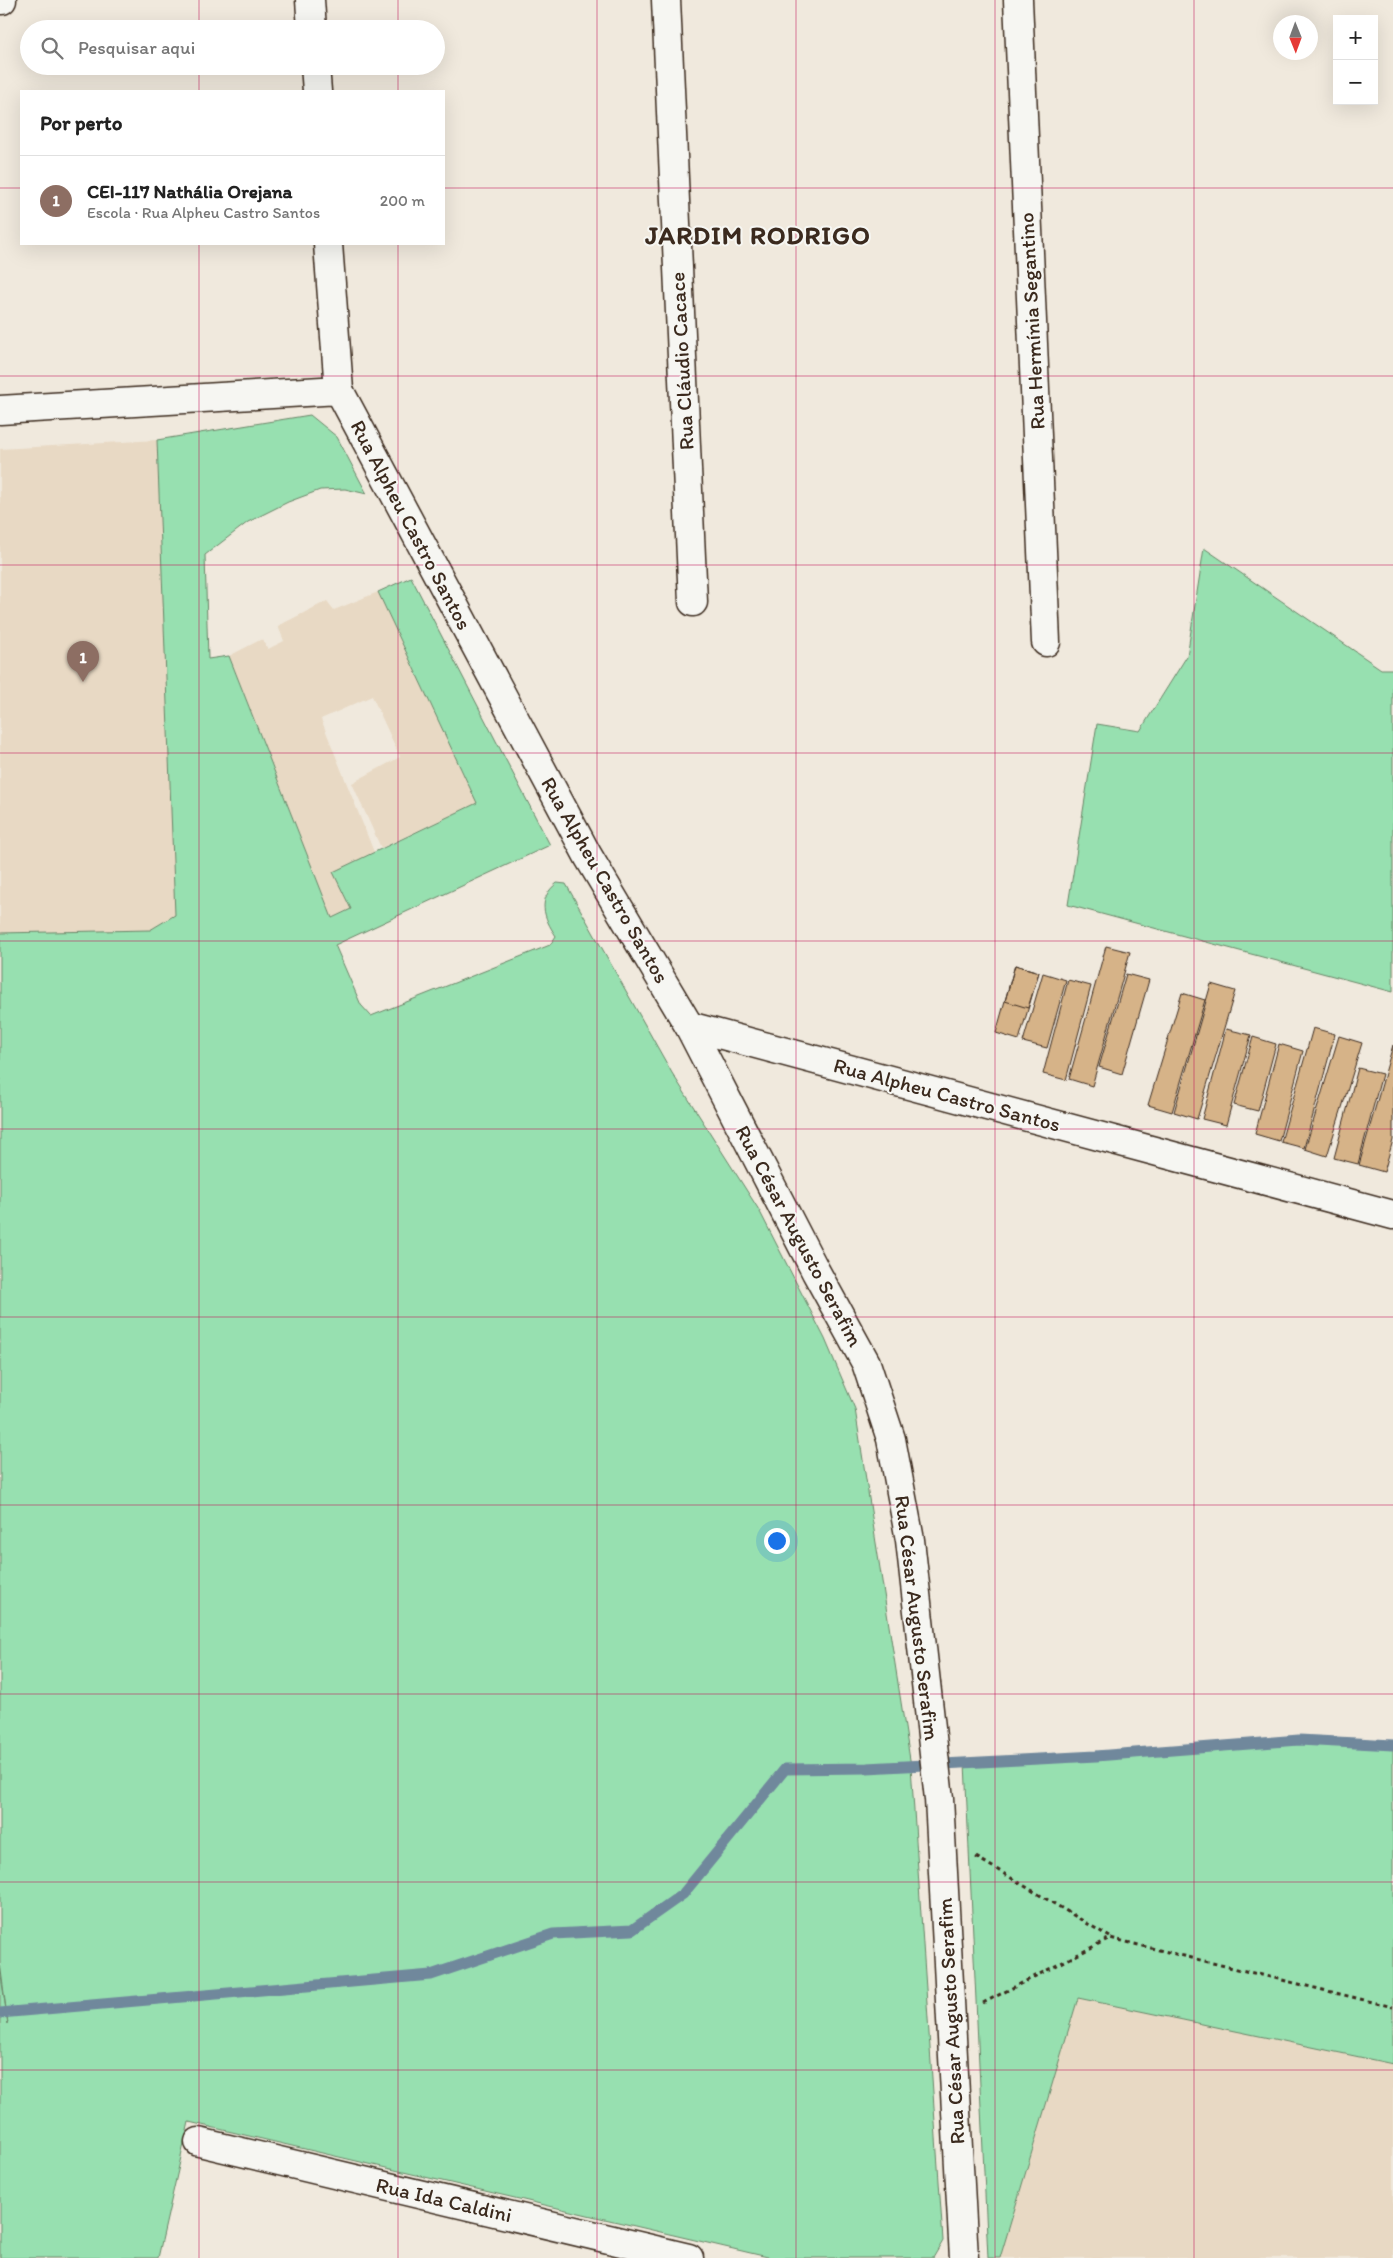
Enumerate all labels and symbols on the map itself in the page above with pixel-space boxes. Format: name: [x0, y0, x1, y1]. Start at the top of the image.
north arrow: [1273, 15, 1318, 60]
street label: Rua Hermínia Segantino: [1013, 212, 1050, 430]
district label: JARDIM RODRIGO: [644, 219, 871, 251]
street label: Rua Cláudio Cacace: [664, 271, 699, 451]
street label: Rua Alpheu Castro Santos: [345, 416, 477, 634]
pin: 1: [67, 641, 99, 682]
street label: Rua Alpheu Castro Santos: [536, 772, 675, 987]
street label: Rua Alpheu Castro Santos: [831, 1052, 1063, 1137]
street label: Rua César Augusto Serafim: [730, 1121, 869, 1351]
street label: Rua César Augusto Serafim: [890, 1494, 945, 1742]
your location: [764, 1528, 790, 1554]
street label: Rua César Augusto Serafim: [932, 1897, 969, 2145]
street label: Rua Ida Caldini: [374, 2172, 515, 2227]

